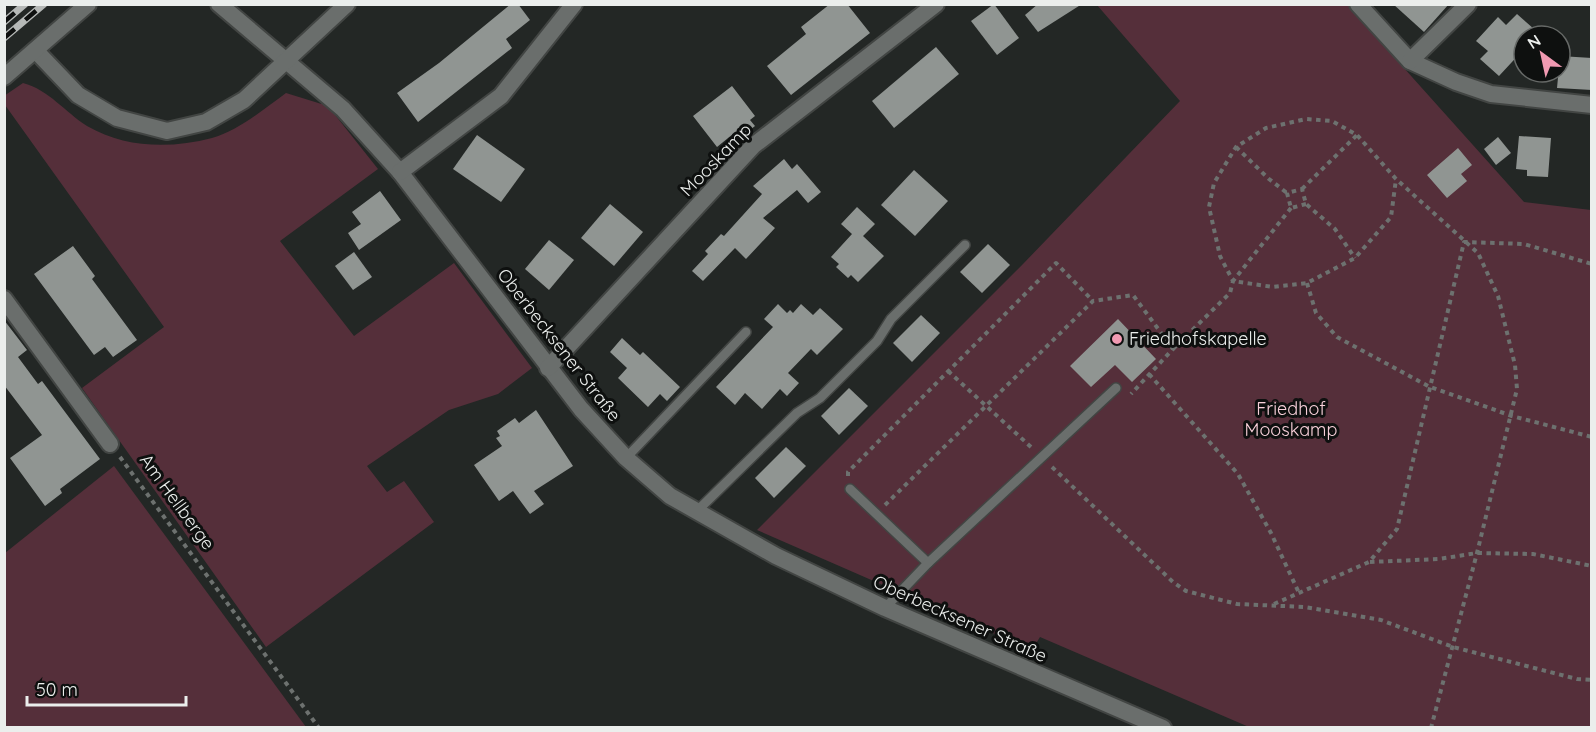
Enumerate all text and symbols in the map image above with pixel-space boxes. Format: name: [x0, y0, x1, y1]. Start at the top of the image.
north arrow: [1512, 24, 1572, 84]
text: N: [1523, 30, 1544, 53]
street label: Mooskamp: [675, 118, 756, 201]
street label: Oberbecksener Straße: [493, 264, 626, 426]
place label: Friedhofskapelle: [1129, 327, 1267, 350]
marker: Friedhofskapelle: [1110, 332, 1124, 346]
park label: Friedhof Mooskamp: [1245, 397, 1338, 441]
street label: Am Hellberge: [135, 449, 220, 554]
street label: Oberbecksener Straße: [870, 570, 1051, 667]
scale bar: [27, 669, 186, 707]
text: 50 m: [36, 678, 78, 701]

